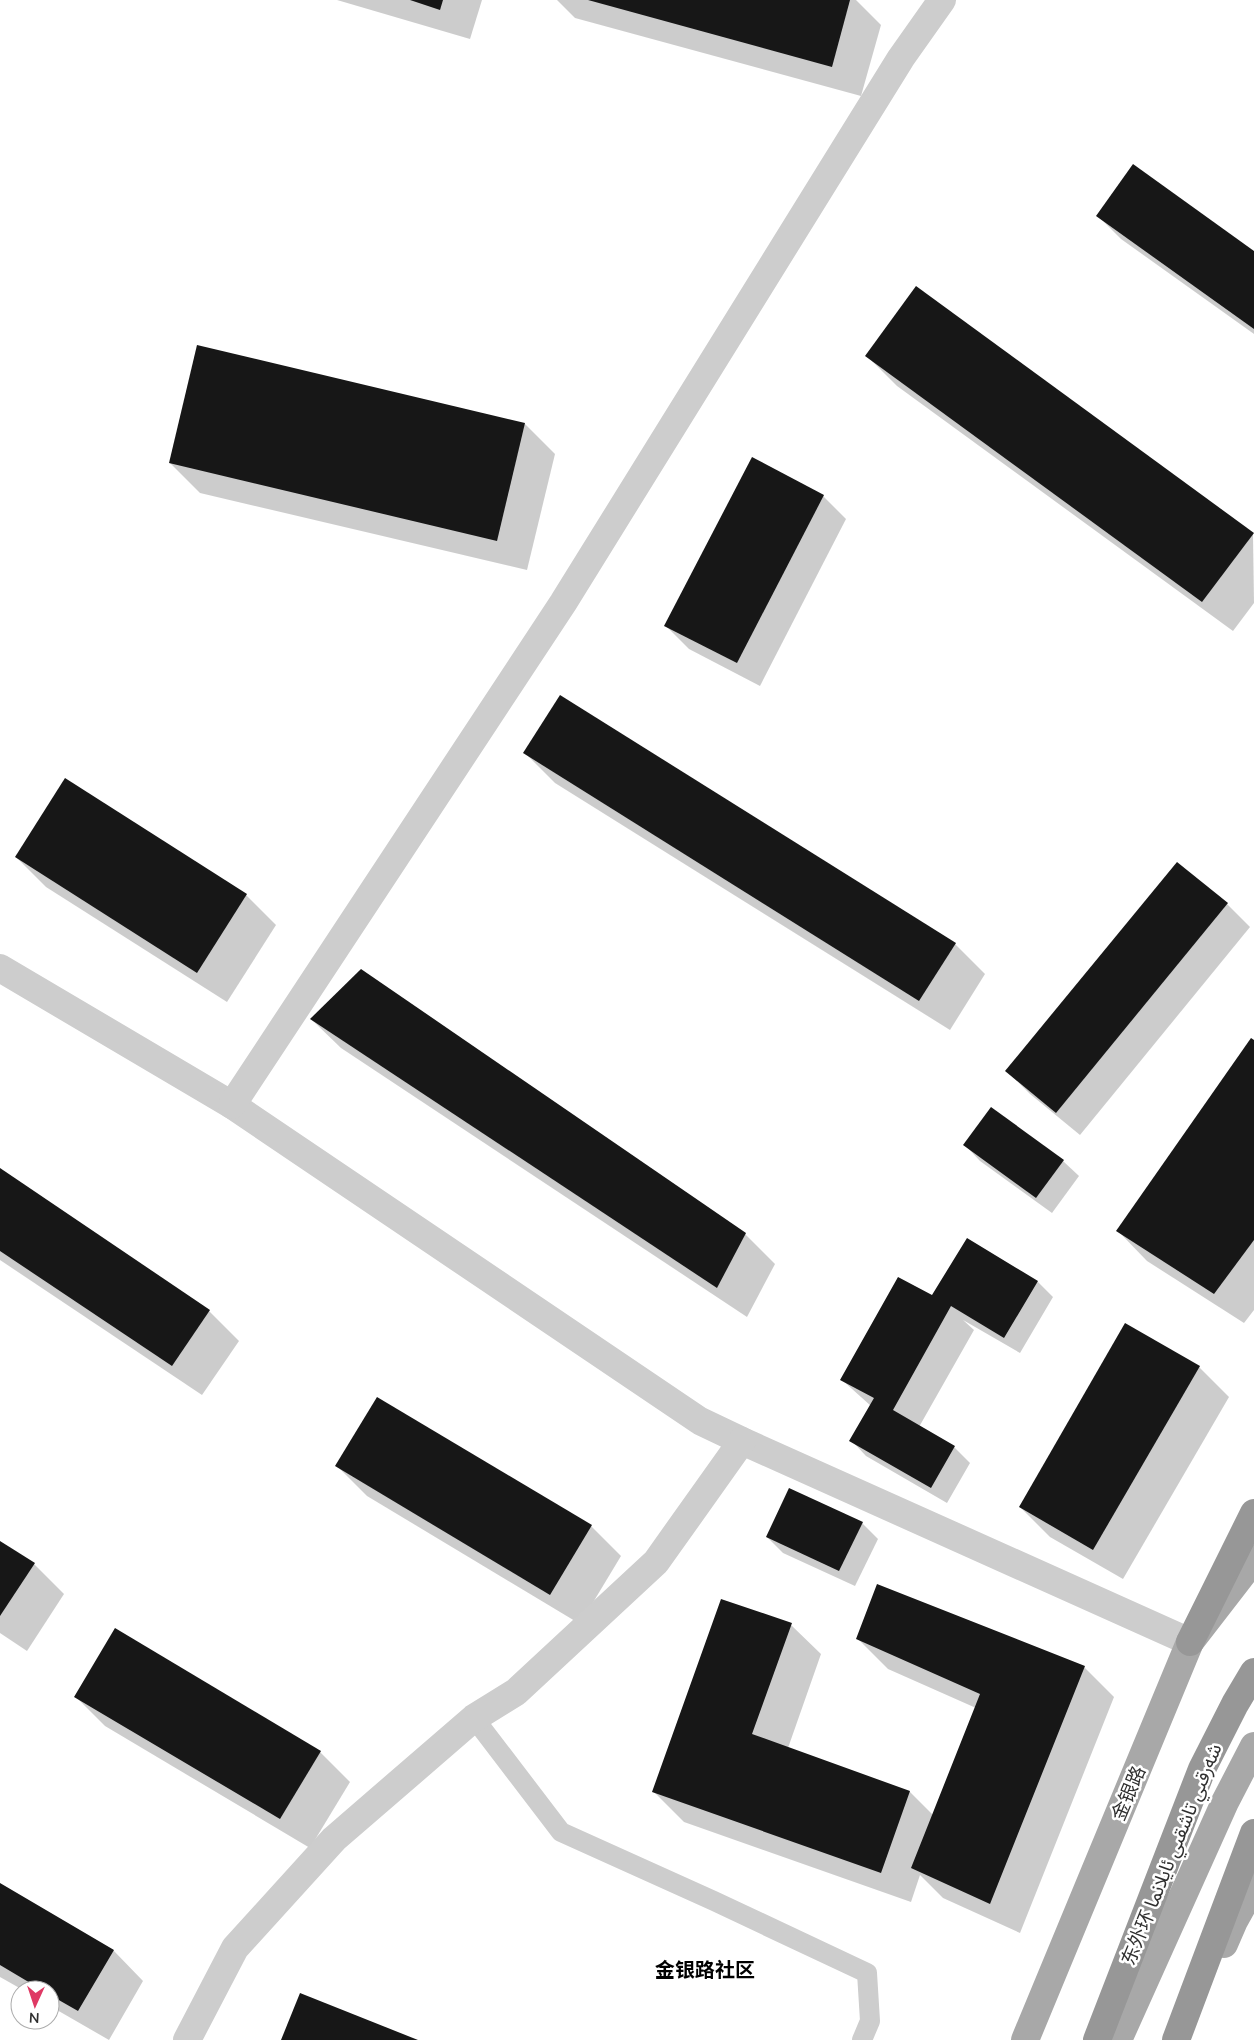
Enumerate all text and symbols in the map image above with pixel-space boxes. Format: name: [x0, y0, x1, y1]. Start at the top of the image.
street label: 东外环 شەرقىي تاشقىي ئايلانما: [1116, 1740, 1230, 1970]
street label: 金银路: [1106, 1762, 1150, 1824]
district label: 金银路社区: [655, 1957, 755, 1982]
north arrow: [10, 1980, 60, 2030]
text: N: [29, 2009, 40, 2027]

